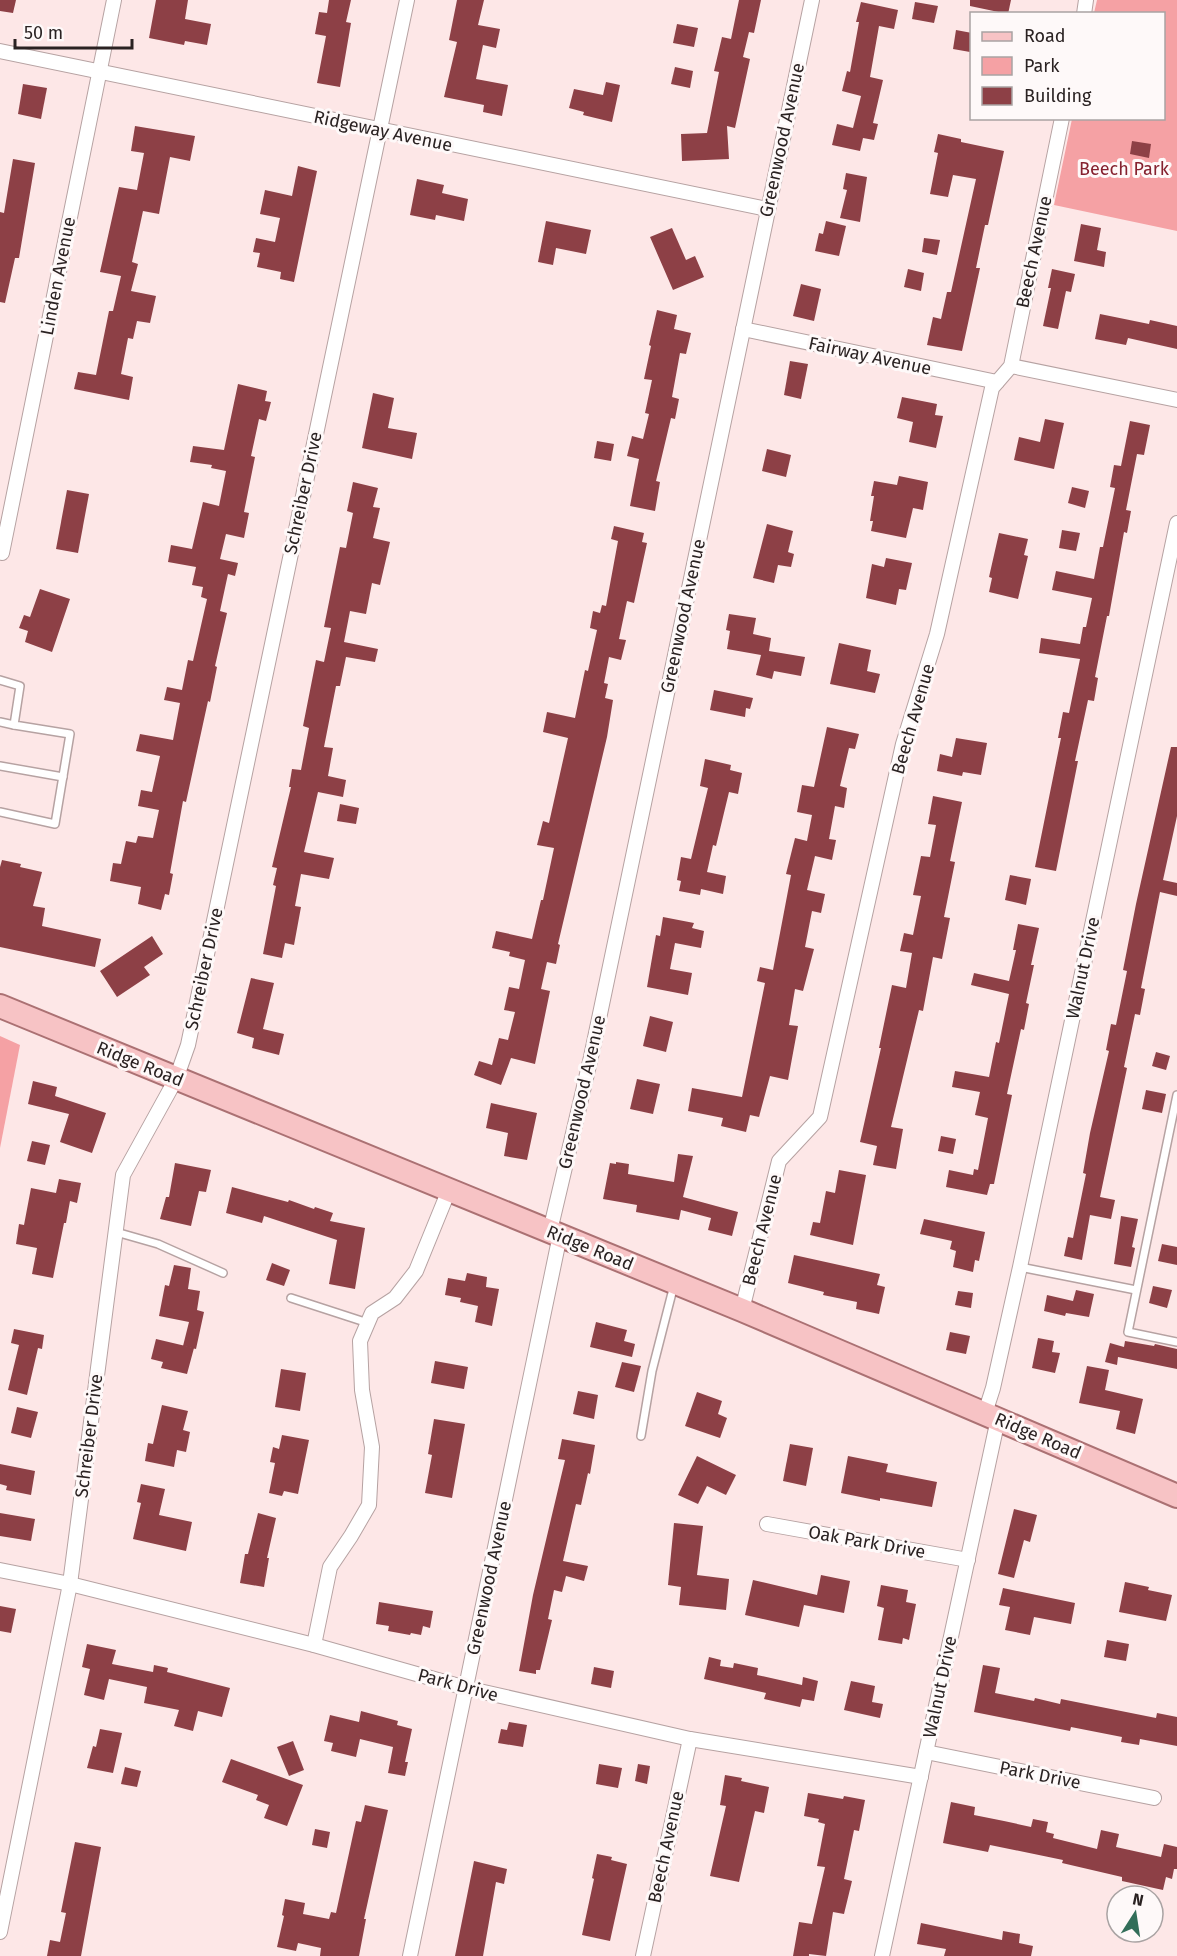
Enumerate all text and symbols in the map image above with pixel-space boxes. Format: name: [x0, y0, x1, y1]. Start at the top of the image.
scale bar: [15, 12, 132, 50]
legend: [970, 12, 1165, 120]
text: 50 m: [24, 22, 63, 44]
text: Road: [1024, 25, 1066, 47]
text: Park: [1024, 55, 1060, 77]
street label: Greenwood Avenue: [755, 61, 809, 219]
text: Building: [1024, 85, 1092, 107]
street label: Ridgeway Avenue: [312, 106, 454, 156]
park label: Beech Park: [1079, 158, 1170, 180]
street label: Beech Avenue: [1011, 194, 1057, 310]
street label: Linden Avenue: [36, 215, 80, 337]
street label: Fairway Avenue: [807, 332, 933, 380]
street label: Schreiber Drive: [279, 430, 327, 556]
street label: Greenwood Avenue: [656, 537, 710, 695]
street label: Beech Avenue: [887, 661, 939, 777]
street label: Schreiber Drive: [180, 906, 228, 1032]
street label: Walnut Drive: [1061, 915, 1105, 1021]
street label: Greenwood Avenue: [554, 1013, 610, 1171]
street label: Ridge Road: [93, 1037, 187, 1091]
street label: Beech Avenue: [738, 1172, 786, 1288]
street label: Ridge Road: [543, 1221, 637, 1275]
street label: Schreiber Drive: [70, 1373, 108, 1499]
street label: Ridge Road: [991, 1408, 1085, 1464]
street label: Greenwood Avenue: [462, 1499, 516, 1657]
street label: Oak Park Drive: [807, 1521, 927, 1563]
street label: Walnut Drive: [918, 1634, 962, 1740]
street label: Park Drive: [415, 1664, 501, 1706]
street label: Park Drive: [997, 1756, 1083, 1794]
street label: Beech Avenue: [643, 1789, 689, 1905]
north arrow: [1105, 1884, 1165, 1944]
text: N: [1131, 1889, 1145, 1910]

